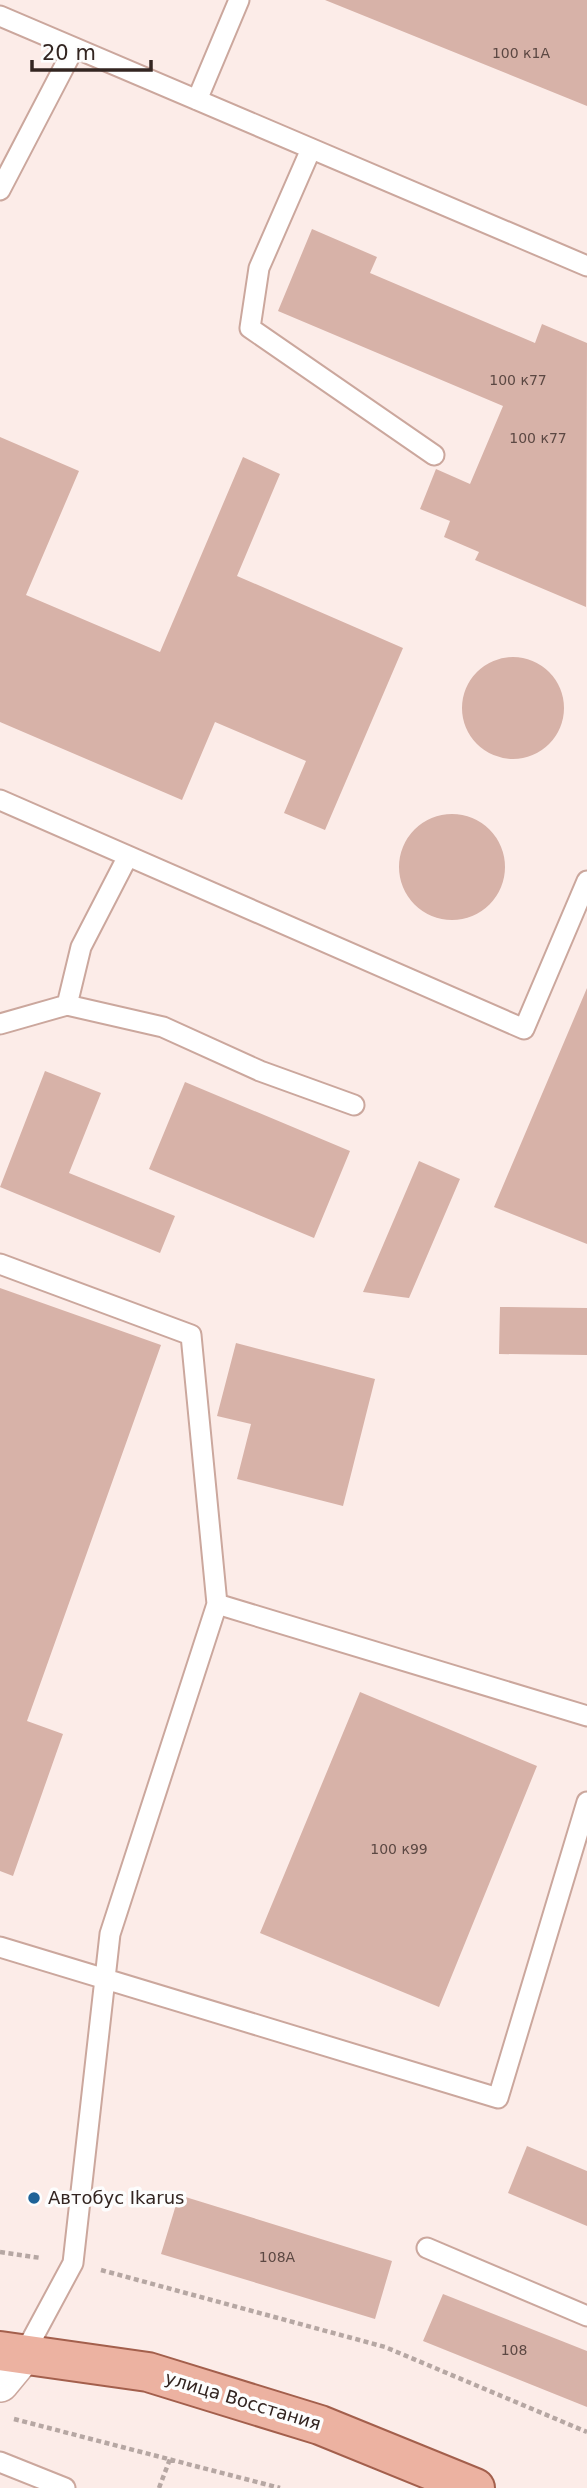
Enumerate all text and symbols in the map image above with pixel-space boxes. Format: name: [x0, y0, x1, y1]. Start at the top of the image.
scale bar: [32, 28, 150, 72]
text: 20 m: [42, 41, 96, 65]
house number: 100 к1А: [492, 45, 550, 61]
house number: 100 к77: [489, 372, 547, 388]
house number: 100 к77: [509, 430, 567, 446]
house number: 100 к99: [370, 1841, 428, 1857]
place label: Автобус Ikarus: [48, 2187, 184, 2208]
marker: Автобус Ikarus: [26, 2190, 42, 2206]
house number: 108А: [259, 2249, 296, 2265]
house number: 108: [501, 2342, 527, 2358]
street label: улица Восстания: [163, 2367, 324, 2434]

